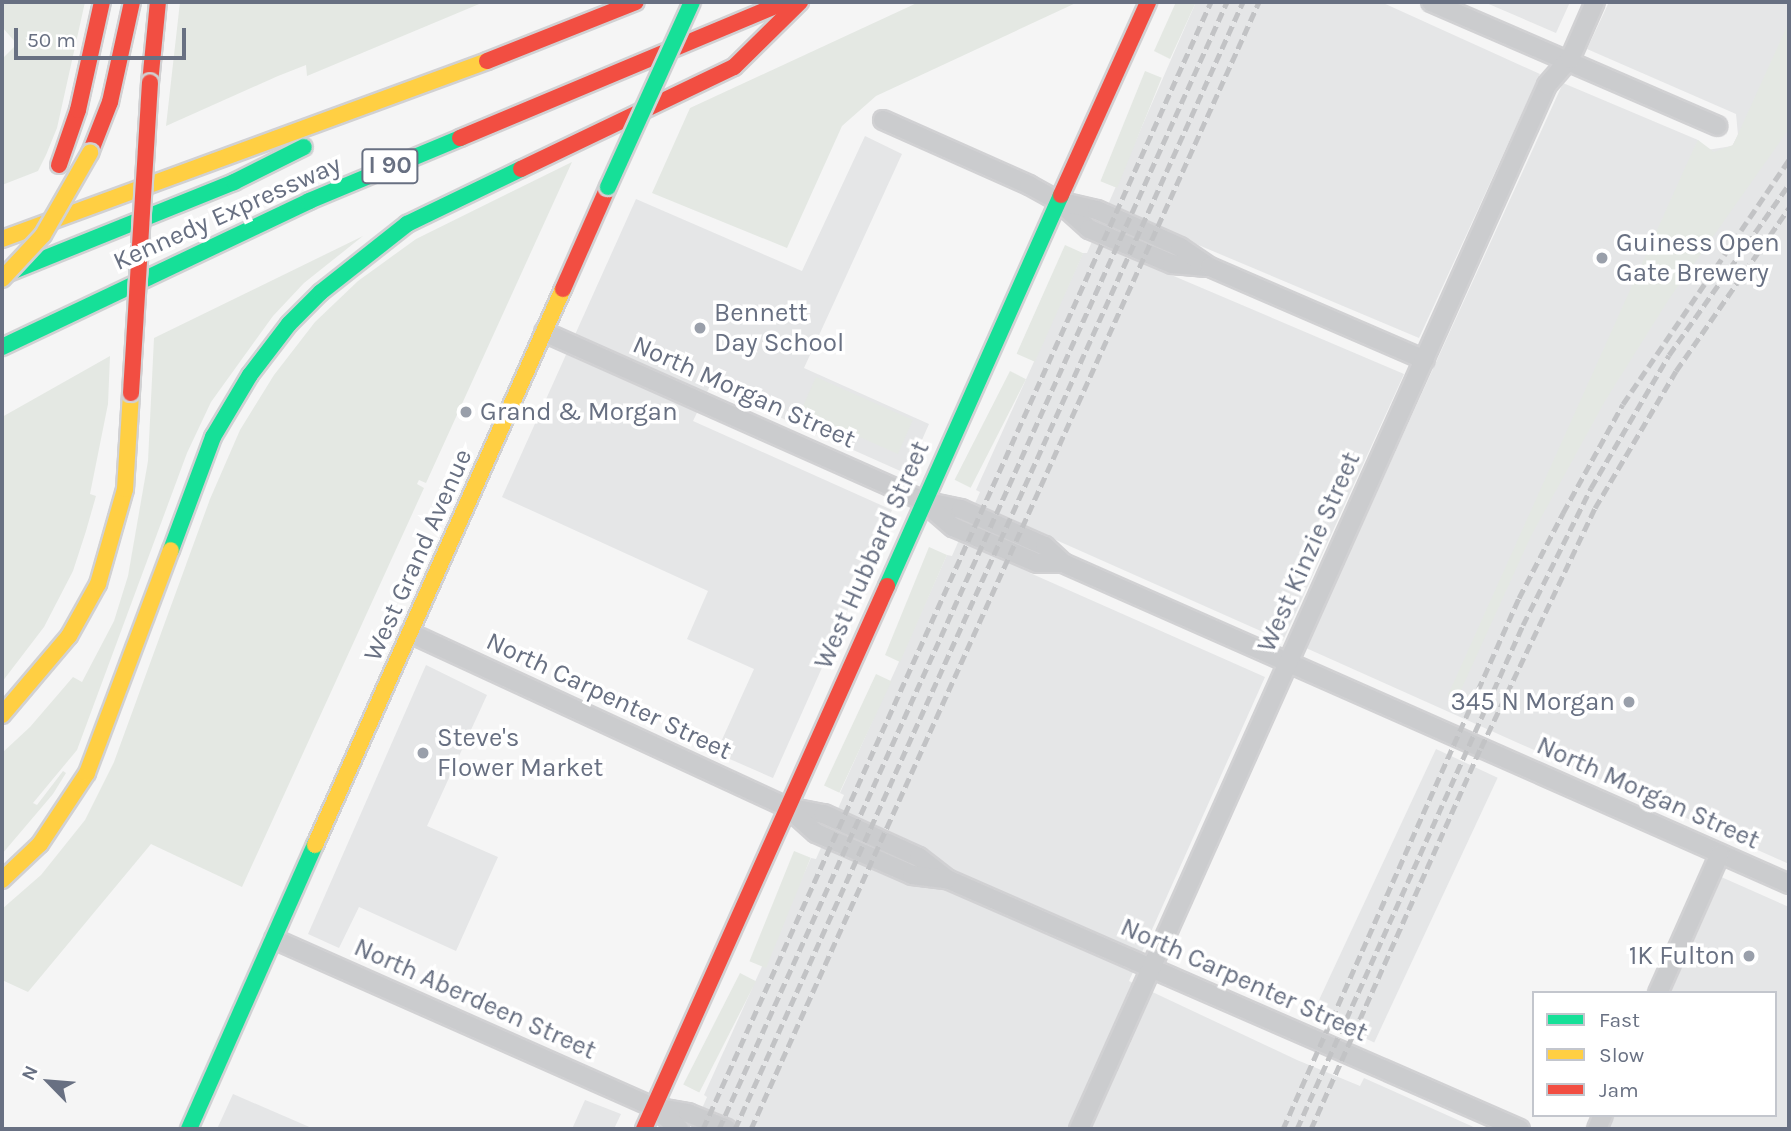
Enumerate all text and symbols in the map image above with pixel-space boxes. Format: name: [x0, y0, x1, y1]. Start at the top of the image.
scale bar: [18, 14, 189, 58]
text: 50 m: [27, 28, 76, 52]
road number: I 90: [360, 146, 420, 186]
street label: Kennedy Expressway: [108, 149, 346, 277]
place label: Guiness Open Gate Brewery: [1616, 227, 1780, 288]
marker: Guiness Open Gate Brewery: [1594, 250, 1610, 266]
place label: Bennett Day School: [714, 297, 844, 358]
marker: Bennett Day School: [692, 320, 708, 336]
street label: North Morgan Street: [628, 329, 860, 455]
place label: Grand & Morgan: [480, 396, 678, 428]
marker: Grand & Morgan: [458, 404, 474, 420]
street label: West Hubbard Street: [808, 436, 936, 674]
street label: West Grand Avenue: [357, 444, 479, 666]
street label: West Kinzie Street: [1251, 447, 1367, 657]
street label: North Carpenter Street: [481, 625, 737, 767]
place label: 345 N Morgan: [1450, 686, 1615, 718]
marker: 345 N Morgan: [1621, 694, 1637, 710]
place label: Steve's Flower Market: [437, 722, 603, 784]
street label: North Morgan Street: [1532, 730, 1764, 856]
marker: Steve's Flower Market: [415, 745, 431, 761]
street label: North Carpenter Street: [1116, 911, 1372, 1049]
street label: North Aberdeen Street: [349, 932, 601, 1066]
place label: 1K Fulton: [1629, 940, 1735, 972]
marker: 1K Fulton: [1741, 948, 1757, 964]
legend: [1532, 991, 1777, 1117]
text: Fast: [1599, 1008, 1640, 1032]
text: Slow: [1599, 1043, 1644, 1067]
north arrow: [14, 1047, 84, 1117]
text: N: [17, 1062, 43, 1084]
text: Jam: [1599, 1078, 1639, 1102]

